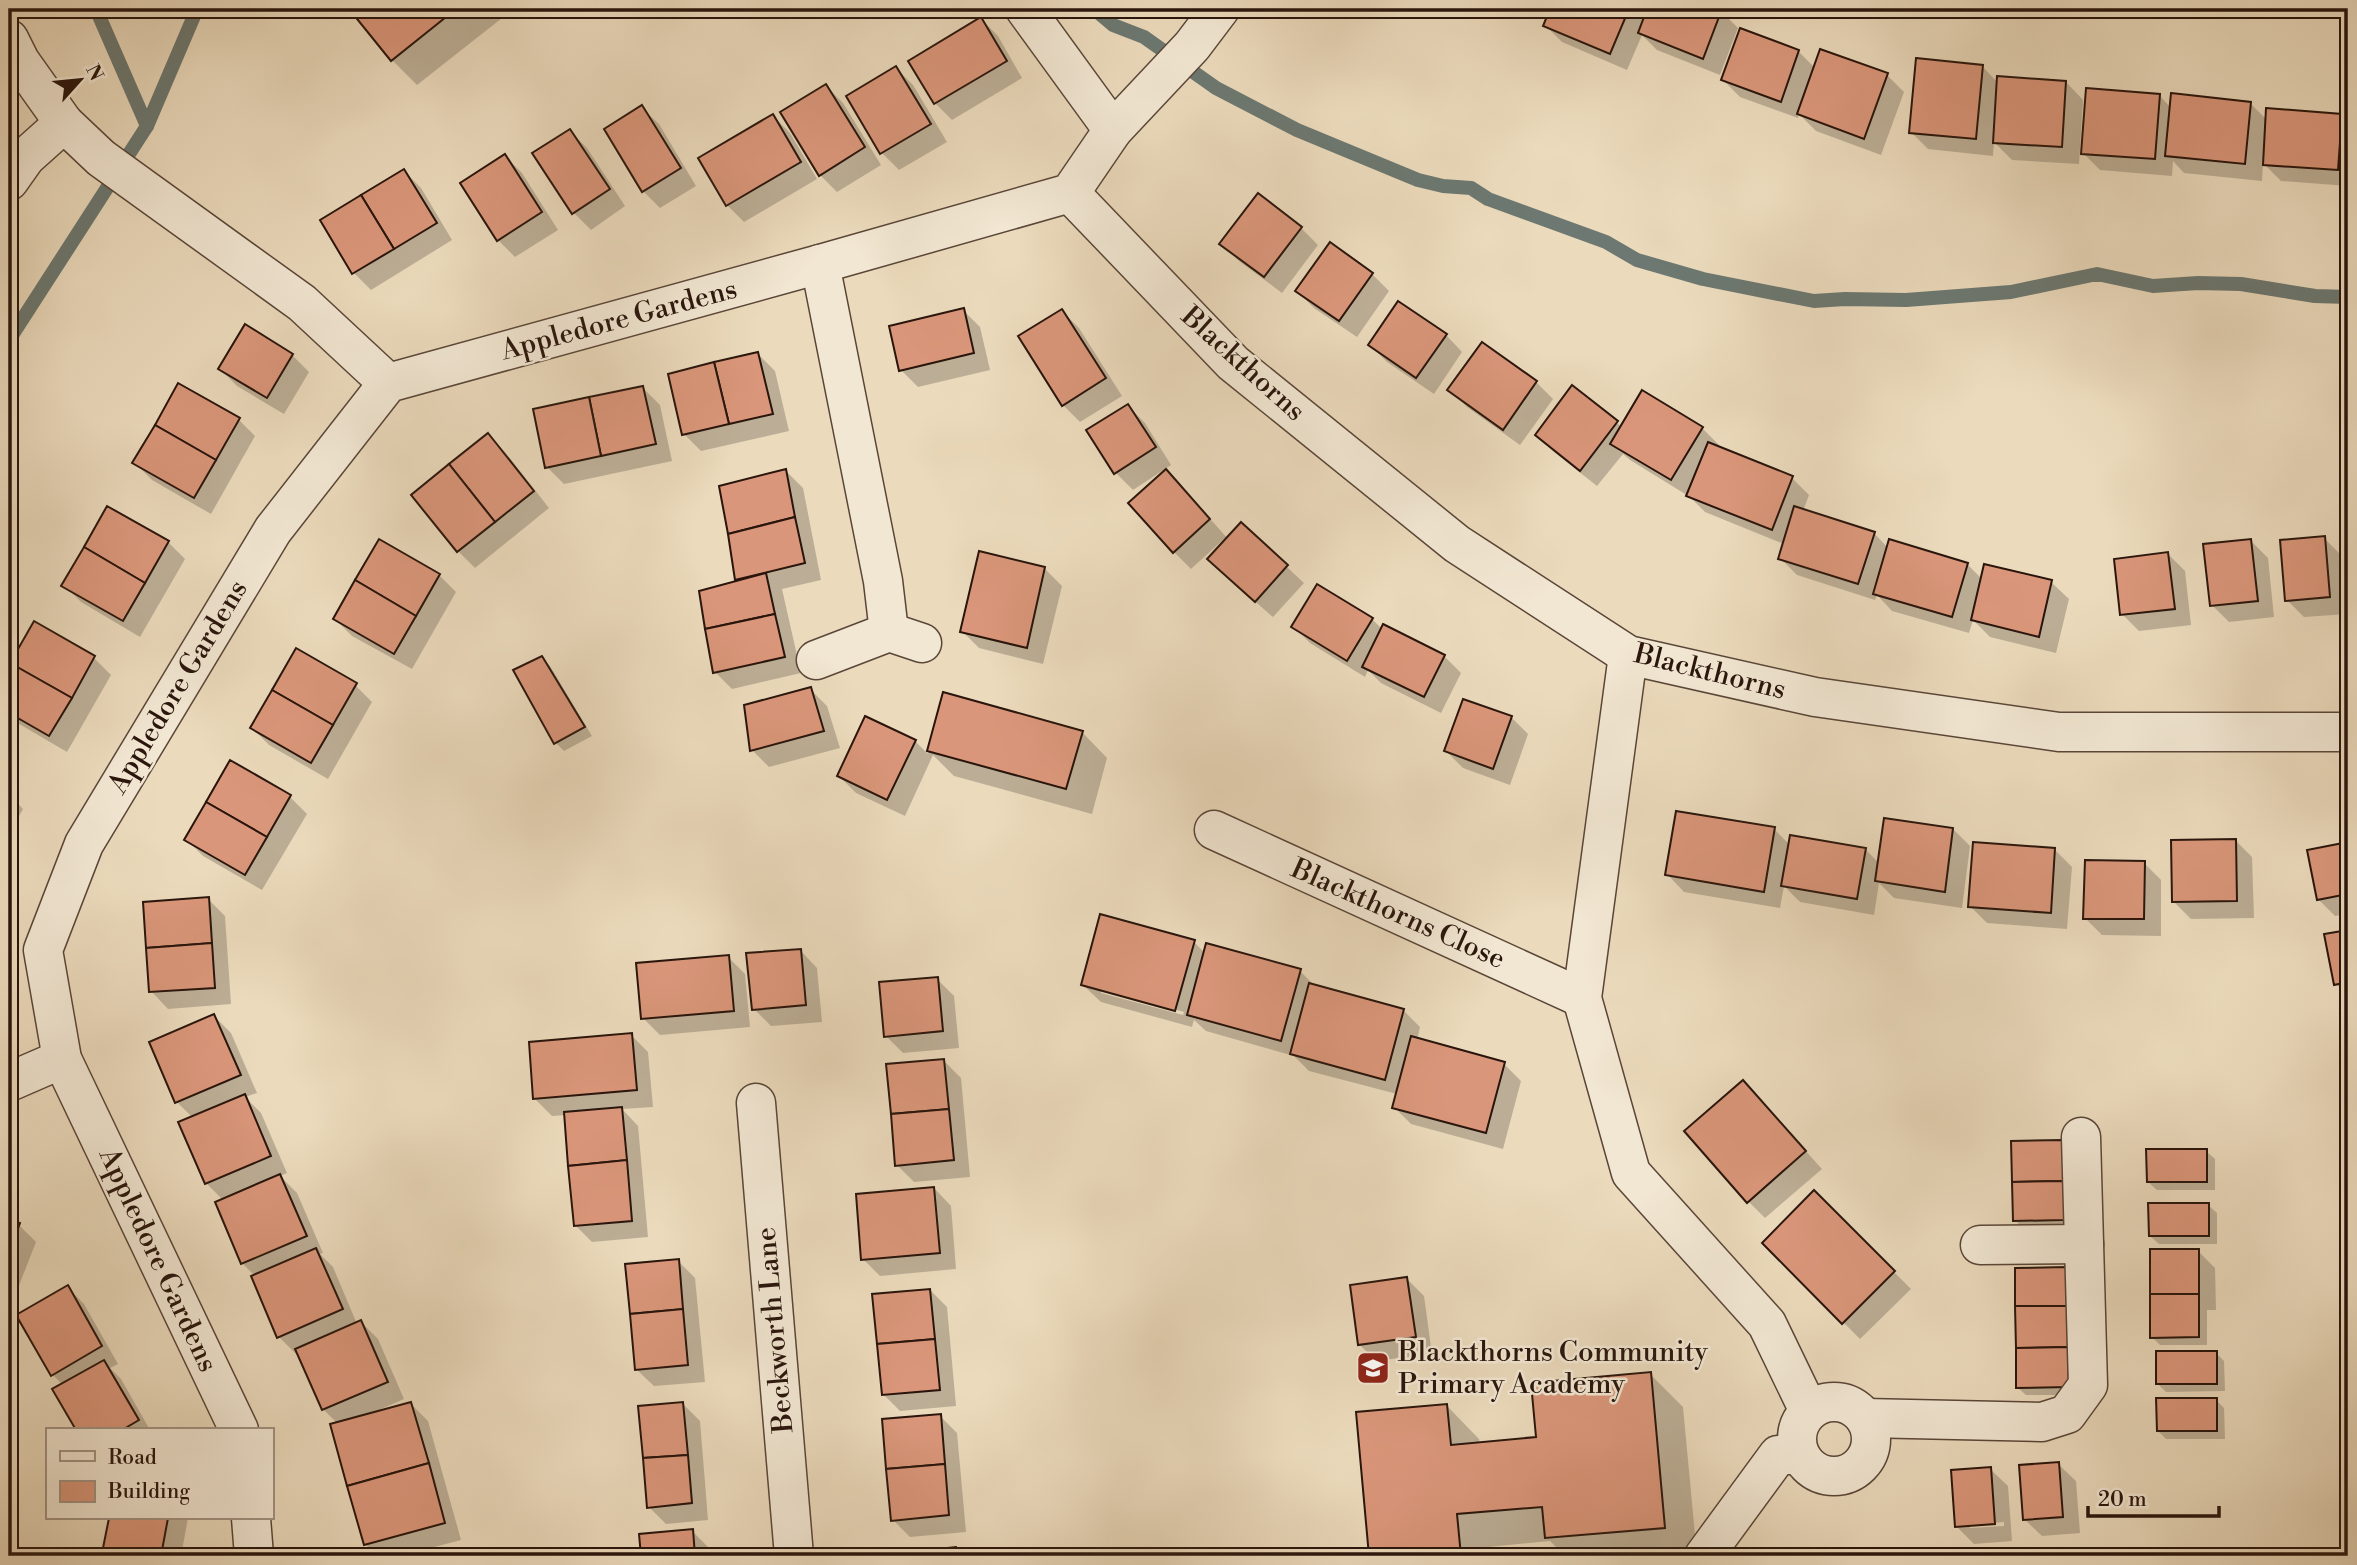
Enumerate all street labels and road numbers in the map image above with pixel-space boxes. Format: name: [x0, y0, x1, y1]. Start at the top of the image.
street label: Appledore Gardens: [496, 272, 741, 369]
street label: Blackthorns: [1173, 298, 1312, 429]
street label: Appledore Gardens: [100, 574, 256, 801]
street label: Blackthorns: [1630, 636, 1789, 708]
street label: Blackthorns Close: [1285, 851, 1510, 977]
street label: Appledore Gardens: [90, 1142, 225, 1378]
street label: Beckworth Lane: [749, 1226, 802, 1435]

